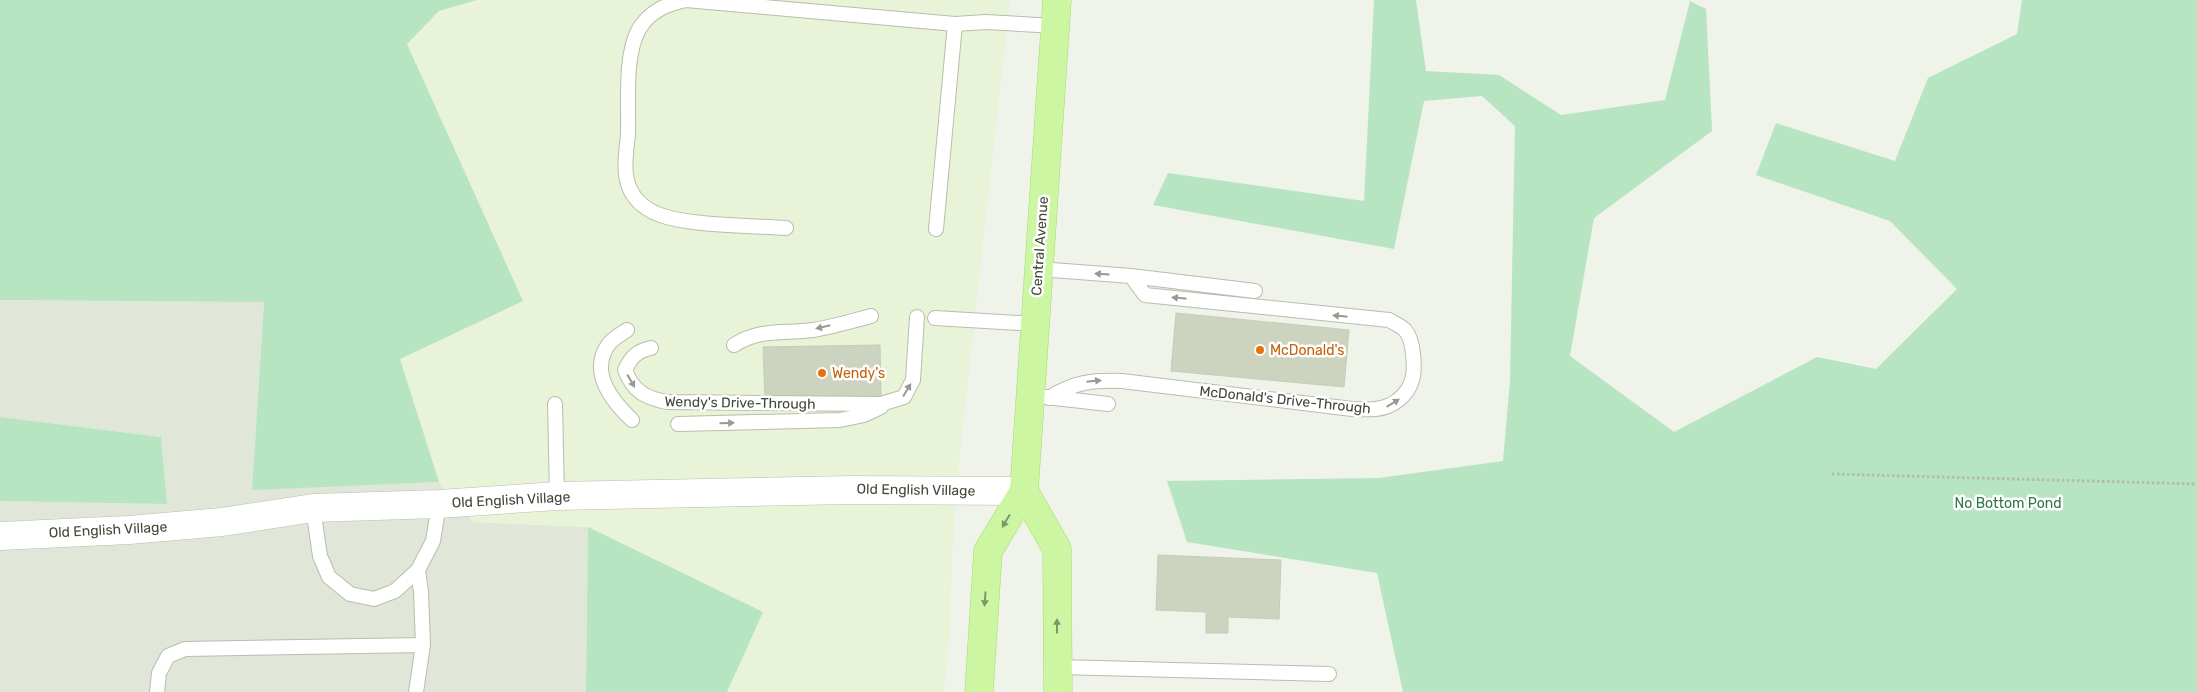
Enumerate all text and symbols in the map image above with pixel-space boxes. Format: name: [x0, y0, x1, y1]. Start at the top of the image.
street label: Central Avenue: [1028, 196, 1052, 296]
one-way arrow: [1094, 269, 1110, 277]
one-way arrow: [1170, 294, 1186, 302]
one-way arrow: [1332, 312, 1348, 320]
one-way arrow: [816, 324, 831, 332]
place label: McDonald's: [1270, 342, 1344, 359]
marker: McDonald's: [1254, 344, 1266, 356]
place label: Wendy's: [832, 365, 885, 382]
marker: Wendy's: [816, 367, 828, 379]
one-way arrow: [626, 374, 635, 387]
one-way arrow: [1086, 377, 1102, 385]
one-way arrow: [903, 382, 911, 397]
street label: McDonald's Drive-Through: [1198, 383, 1372, 417]
street label: Wendy's Drive-Through: [664, 393, 816, 413]
one-way arrow: [1386, 398, 1399, 407]
one-way arrow: [719, 419, 735, 427]
street label: Old English Village: [857, 480, 976, 500]
street label: Old English Village: [451, 488, 571, 512]
park label: No Bottom Pond: [1954, 495, 2062, 512]
one-way arrow: [1002, 515, 1011, 528]
street label: Old English Village: [48, 518, 168, 542]
one-way arrow: [981, 592, 989, 608]
one-way arrow: [1053, 618, 1061, 634]

